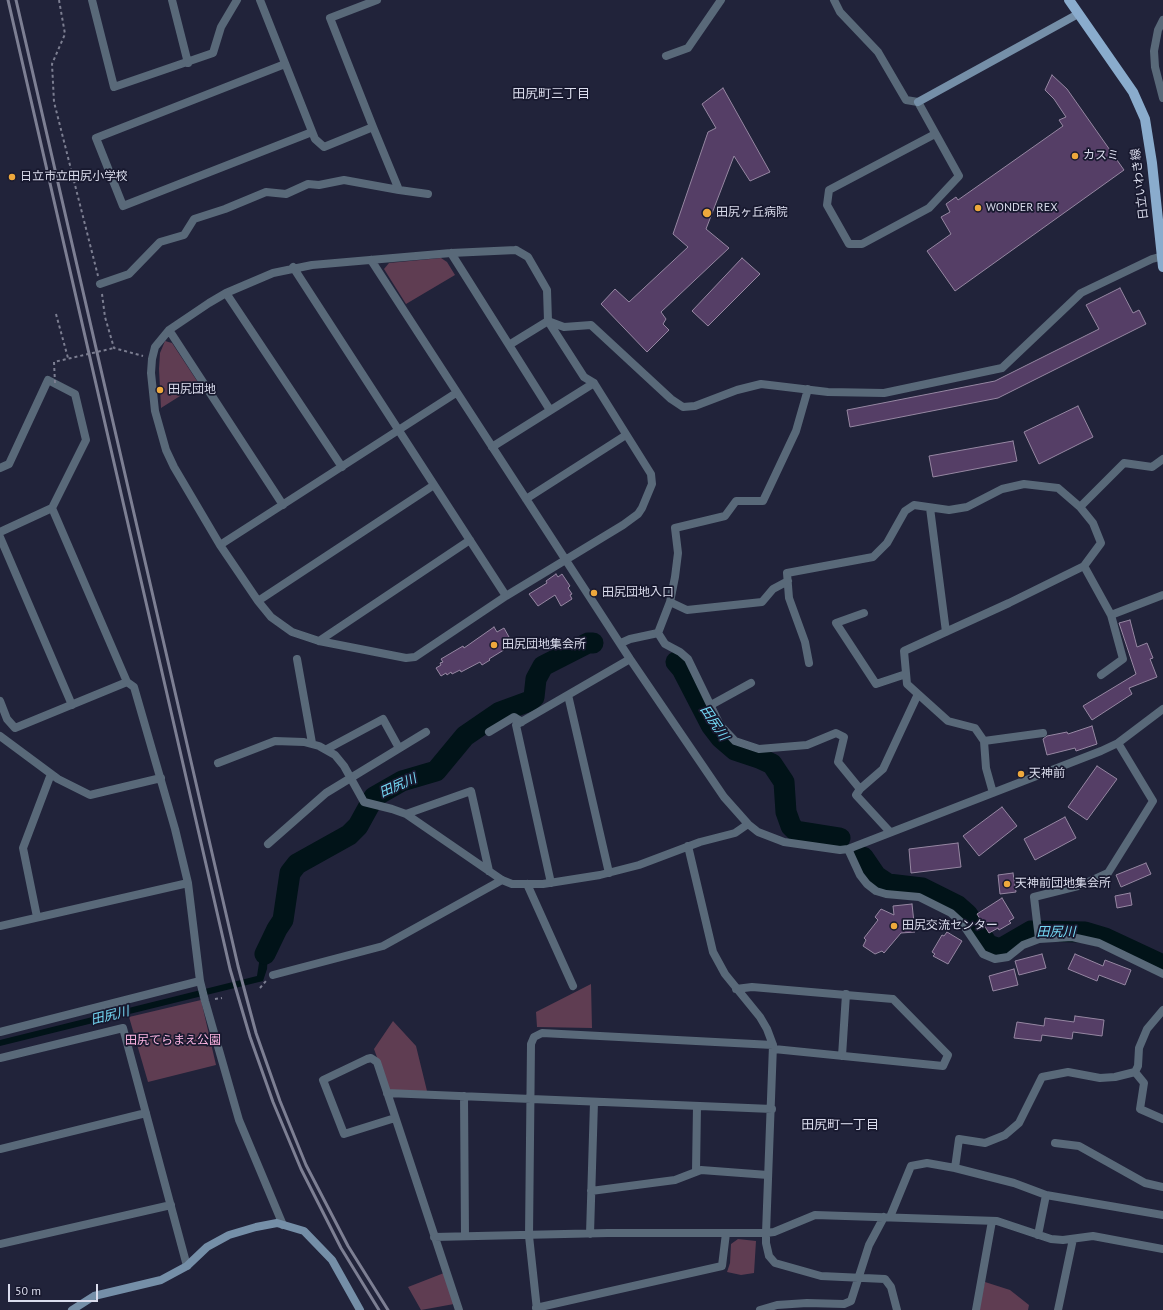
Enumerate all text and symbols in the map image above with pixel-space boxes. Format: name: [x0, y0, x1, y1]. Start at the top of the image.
district label: 田尻町三丁目: [512, 86, 590, 102]
street label: 日立いわき線: [1128, 147, 1152, 221]
place label: カスミ: [1083, 149, 1119, 163]
marker: カスミ: [1070, 151, 1080, 161]
place label: 日立市立田尻小学校: [20, 170, 128, 184]
marker: 日立市立田尻小学校: [7, 172, 17, 182]
place label: WONDER REX: [986, 201, 1058, 215]
marker: WONDER REX: [973, 203, 983, 213]
place label: 田尻ヶ丘病院: [716, 206, 788, 220]
marker: 田尻ヶ丘病院: [701, 207, 713, 219]
place label: 田尻団地: [168, 383, 216, 397]
marker: 田尻団地: [155, 385, 165, 395]
place label: 田尻団地入口: [602, 586, 674, 600]
marker: 田尻団地入口: [589, 588, 599, 598]
place label: 田尻団地集会所: [502, 638, 586, 652]
marker: 田尻団地集会所: [489, 640, 499, 650]
water label: 田尻川: [697, 702, 731, 744]
place label: 天神前: [1029, 767, 1065, 781]
marker: 天神前: [1016, 769, 1026, 779]
water label: 田尻川: [377, 771, 419, 801]
place label: 天神前団地集会所: [1015, 877, 1111, 891]
marker: 天神前団地集会所: [1002, 879, 1012, 889]
place label: 田尻交流センター: [902, 919, 998, 933]
marker: 田尻交流センター: [889, 921, 899, 931]
water label: 田尻川: [1037, 924, 1075, 940]
water label: 田尻川: [89, 1004, 131, 1028]
park label: 田尻てらまえ公園: [125, 1034, 221, 1048]
district label: 田尻町一丁目: [801, 1117, 879, 1133]
scale bar: [10, 1276, 100, 1302]
text: 50 m: [15, 1283, 41, 1298]

